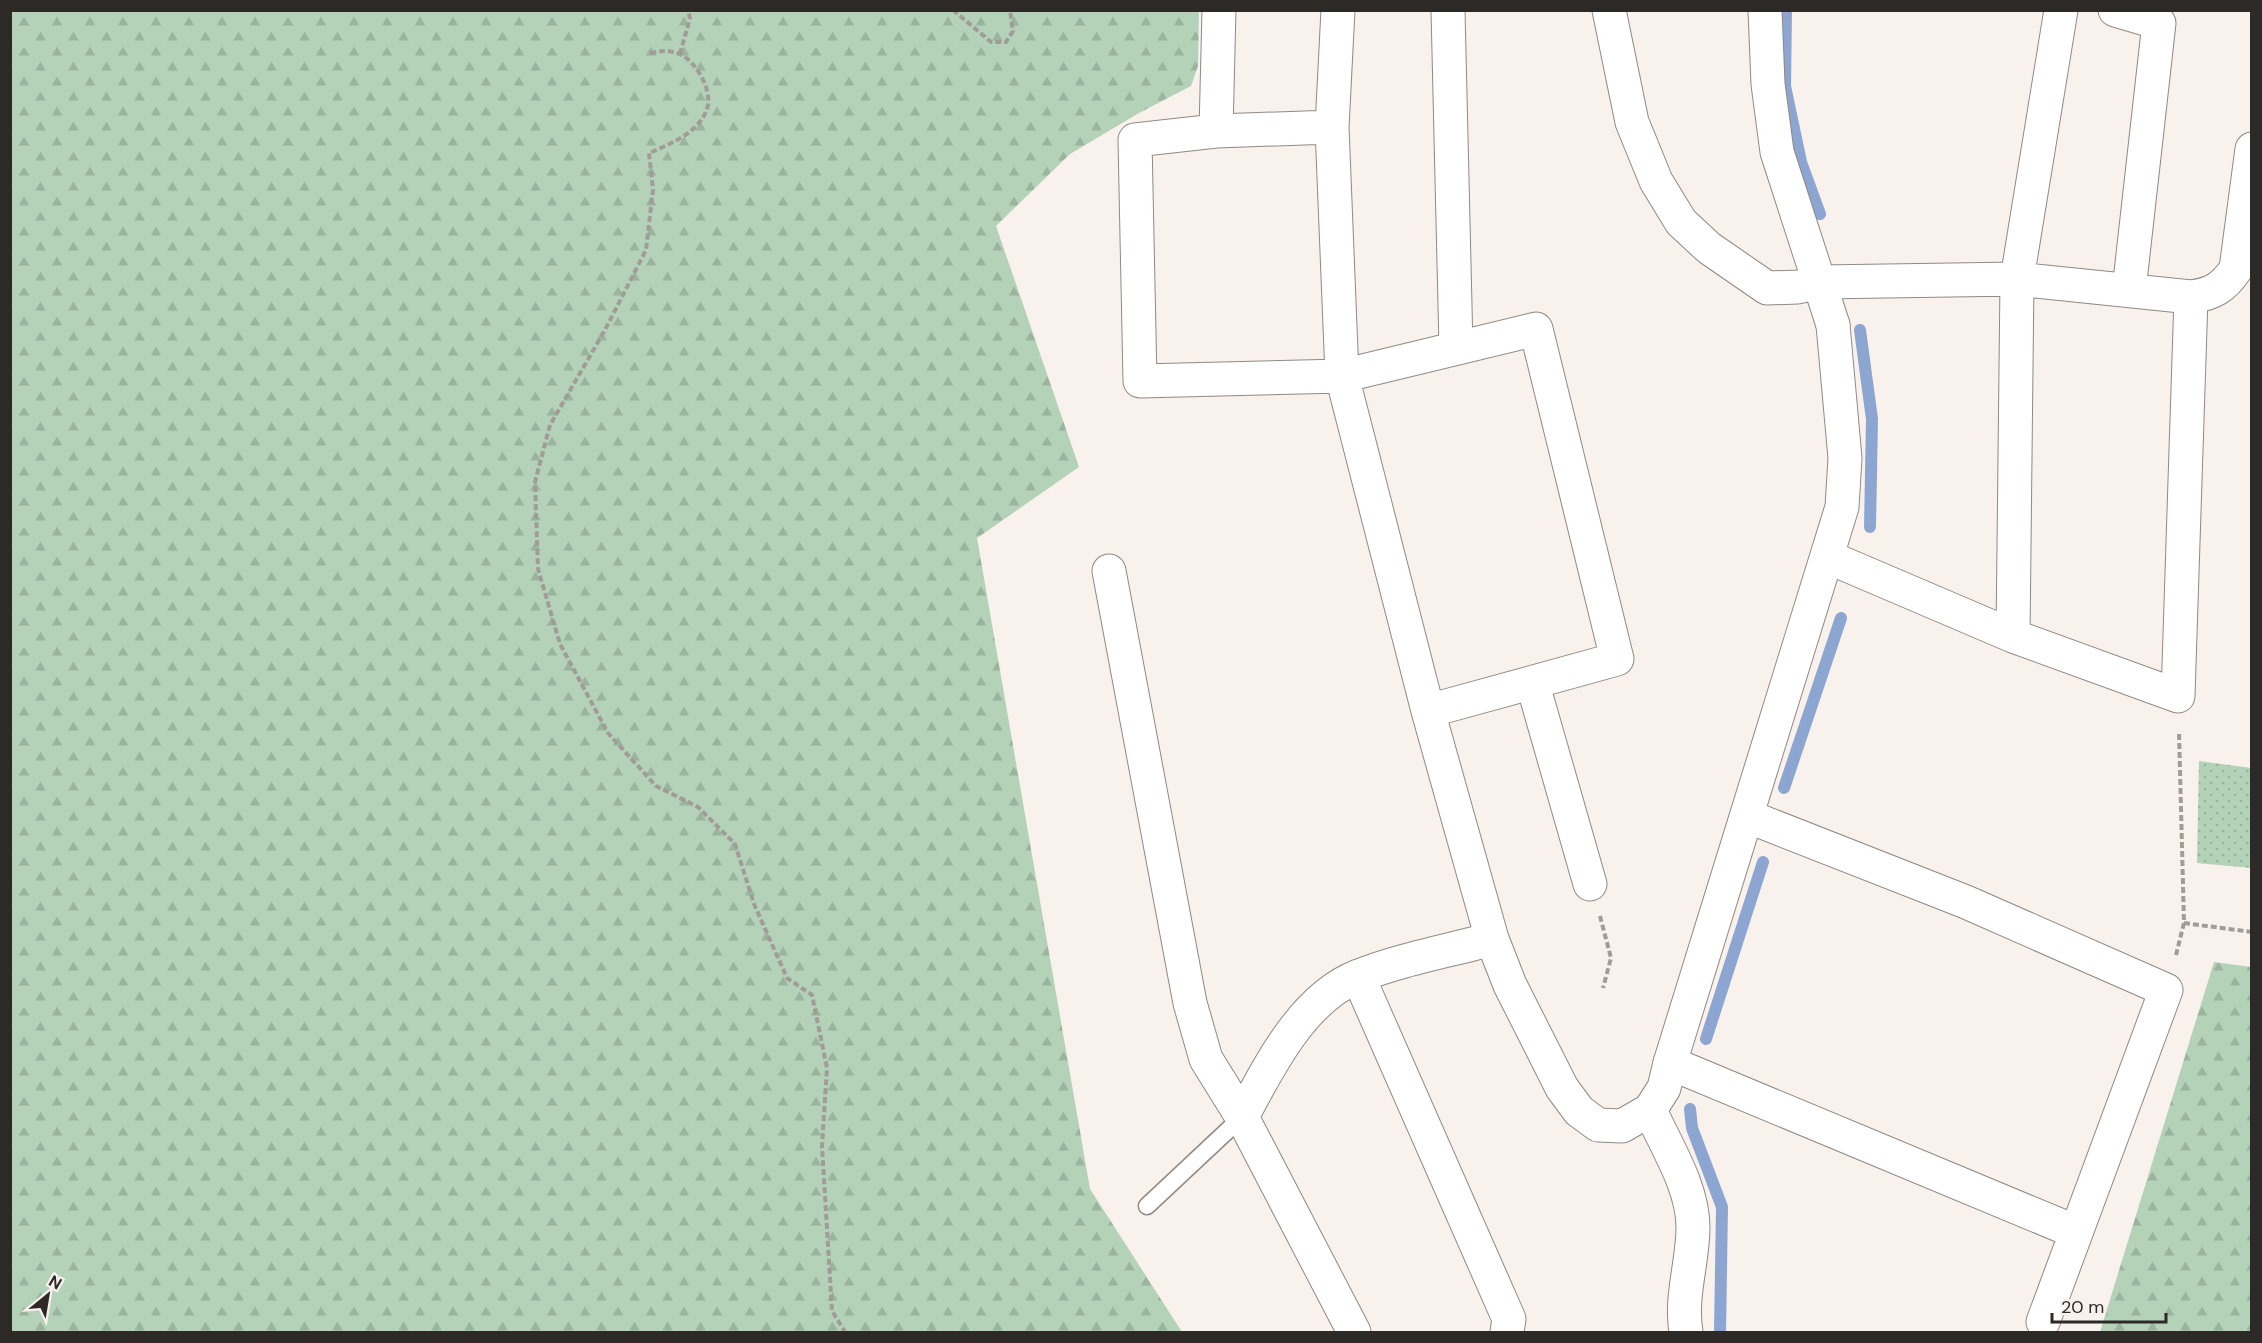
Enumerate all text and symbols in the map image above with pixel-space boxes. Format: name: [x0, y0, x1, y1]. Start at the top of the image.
north arrow: [18, 1265, 78, 1325]
text: N: [45, 1270, 66, 1294]
scale bar: [2052, 1286, 2166, 1324]
text: 20 m: [2061, 1295, 2104, 1319]

